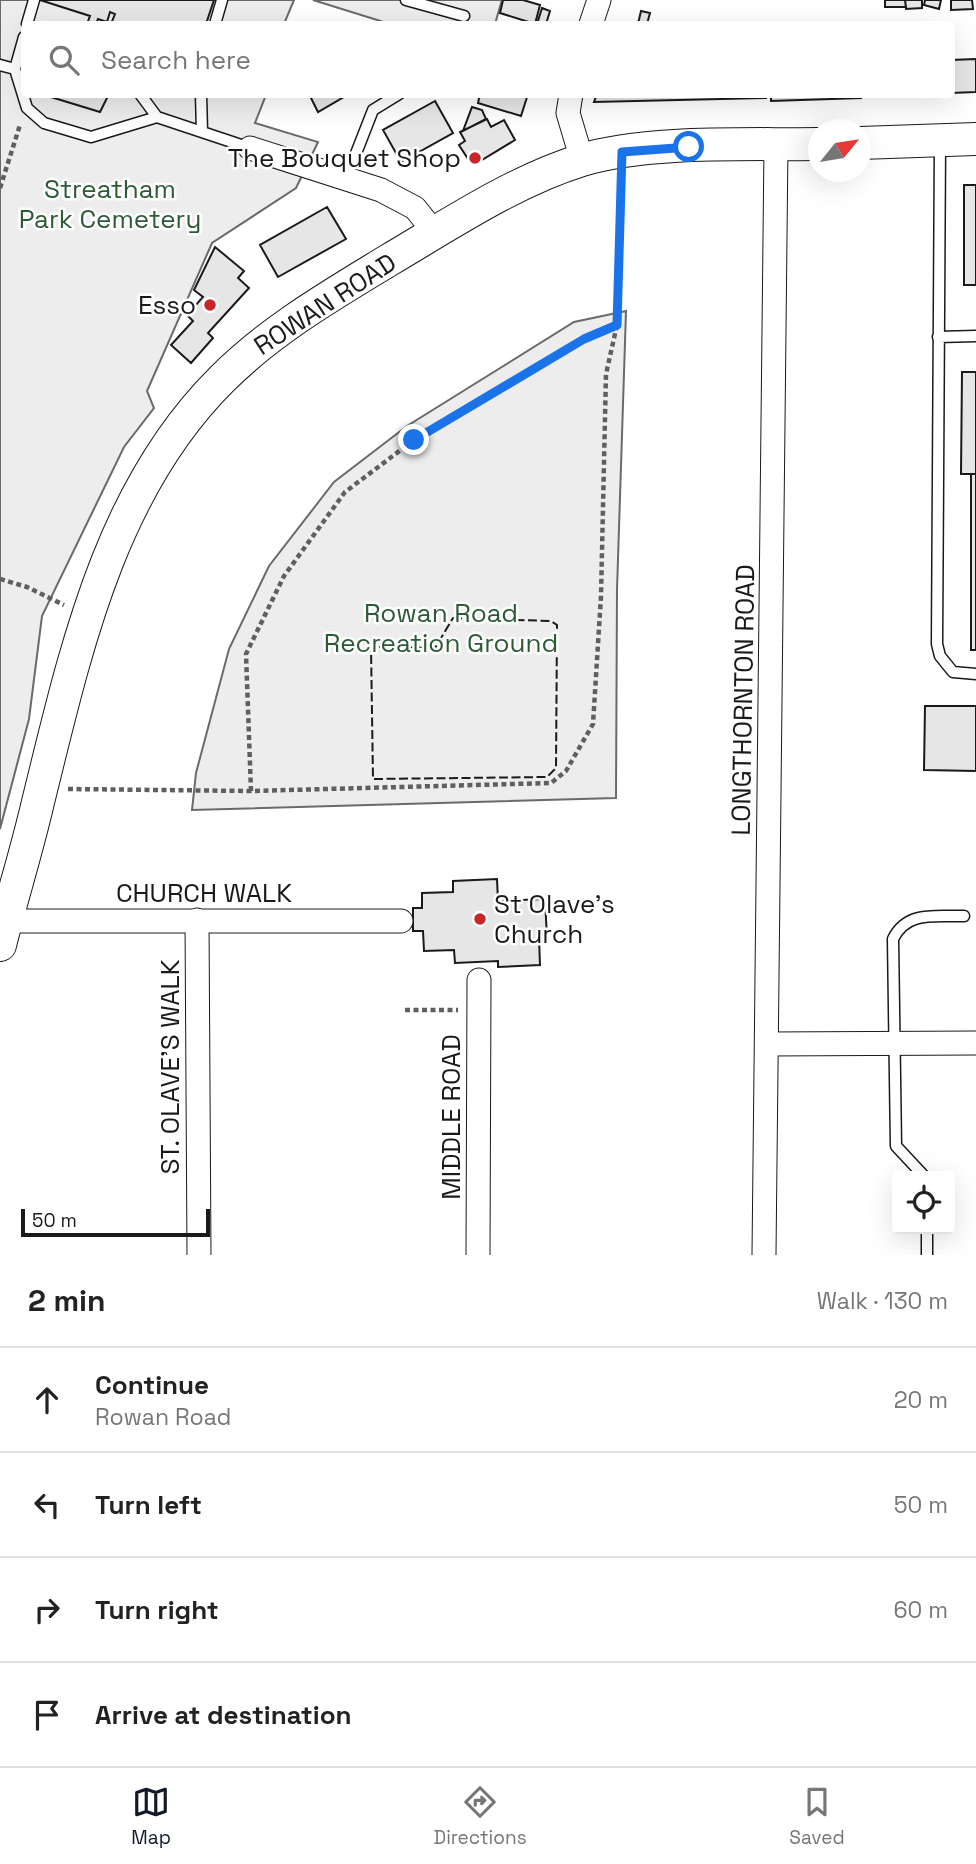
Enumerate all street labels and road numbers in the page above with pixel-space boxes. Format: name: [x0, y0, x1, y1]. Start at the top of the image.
street label: ROWAN ROAD: [247, 245, 403, 363]
street label: LONGTHORNTON ROAD: [724, 564, 762, 836]
street label: CHURCH WALK: [116, 876, 292, 910]
street label: ST. OLAVE'S WALK: [153, 959, 187, 1175]
street label: MIDDLE ROAD: [434, 1034, 468, 1200]

